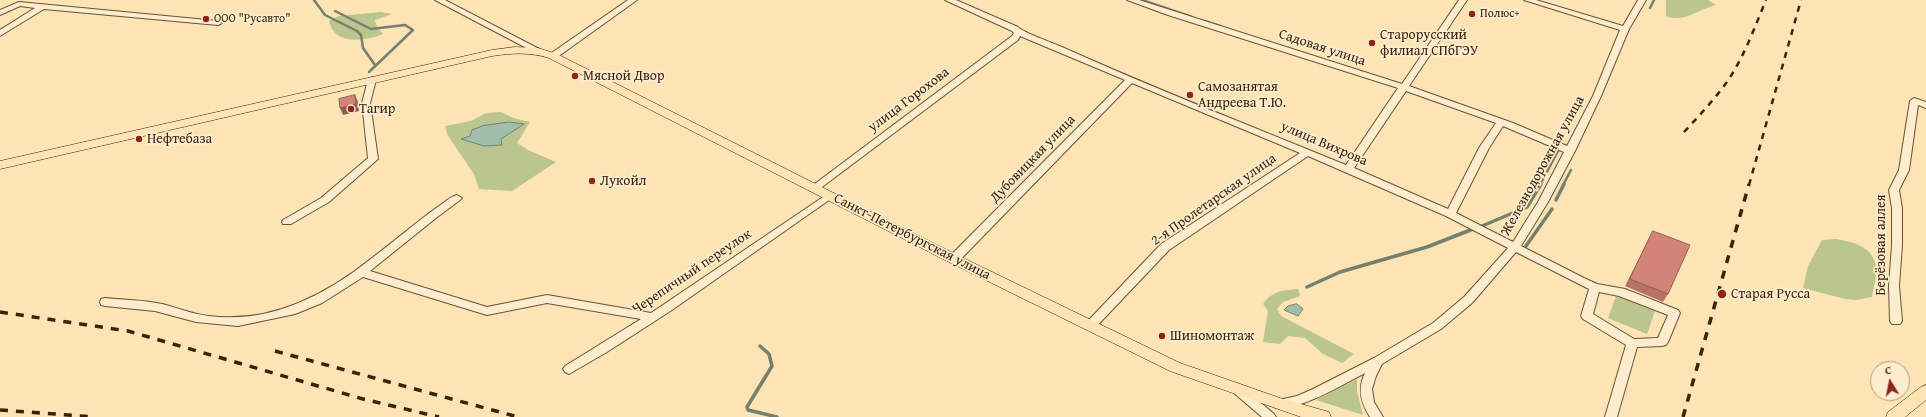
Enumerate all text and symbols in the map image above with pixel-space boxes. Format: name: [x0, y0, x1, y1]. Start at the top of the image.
place label: Полюс+: [1480, 7, 1519, 21]
marker: Полюс+: [1467, 9, 1477, 19]
place label: ООО "Русавто": [214, 12, 290, 26]
marker: ООО "Русавто": [201, 14, 211, 24]
street label: Садовая улица: [1276, 26, 1368, 70]
place label: Старорусский филиал СПбГЭУ: [1380, 27, 1478, 60]
marker: Старорусский филиал СПбГЭУ: [1367, 38, 1377, 48]
street label: улица Горохова: [865, 64, 953, 136]
place label: Мясной Двор: [583, 68, 664, 84]
marker: Мясной Двор: [570, 71, 580, 81]
place label: Самозанятая Андреева Т.Ю.: [1198, 79, 1286, 112]
marker: Самозанятая Андреева Т.Ю.: [1185, 90, 1195, 100]
street label: Железнодорожная улица: [1498, 93, 1588, 239]
place label: Тагир: [359, 101, 395, 117]
marker: Тагир: [346, 104, 356, 114]
street label: Дубовицкая улица: [987, 112, 1079, 206]
street label: улица Вихрова: [1278, 118, 1370, 170]
place label: Нефтебаза: [147, 131, 212, 147]
marker: Нефтебаза: [134, 134, 144, 144]
street label: 2-я Пролетарская улица: [1148, 150, 1280, 250]
place label: Лукойл: [600, 173, 647, 189]
marker: Лукойл: [587, 176, 597, 186]
street label: Санкт-Петербургская улица: [831, 190, 993, 284]
street label: Берёзовая аллея: [1873, 194, 1889, 296]
street label: Черепичный переулок: [629, 226, 755, 318]
place label: Старая Русса: [1731, 286, 1810, 302]
marker: Старая Русса: [1716, 288, 1728, 300]
place label: Шиномонтаж: [1170, 328, 1254, 344]
marker: Шиномонтаж: [1157, 331, 1167, 341]
north arrow: [1870, 361, 1910, 401]
text: С: [1884, 362, 1893, 379]

